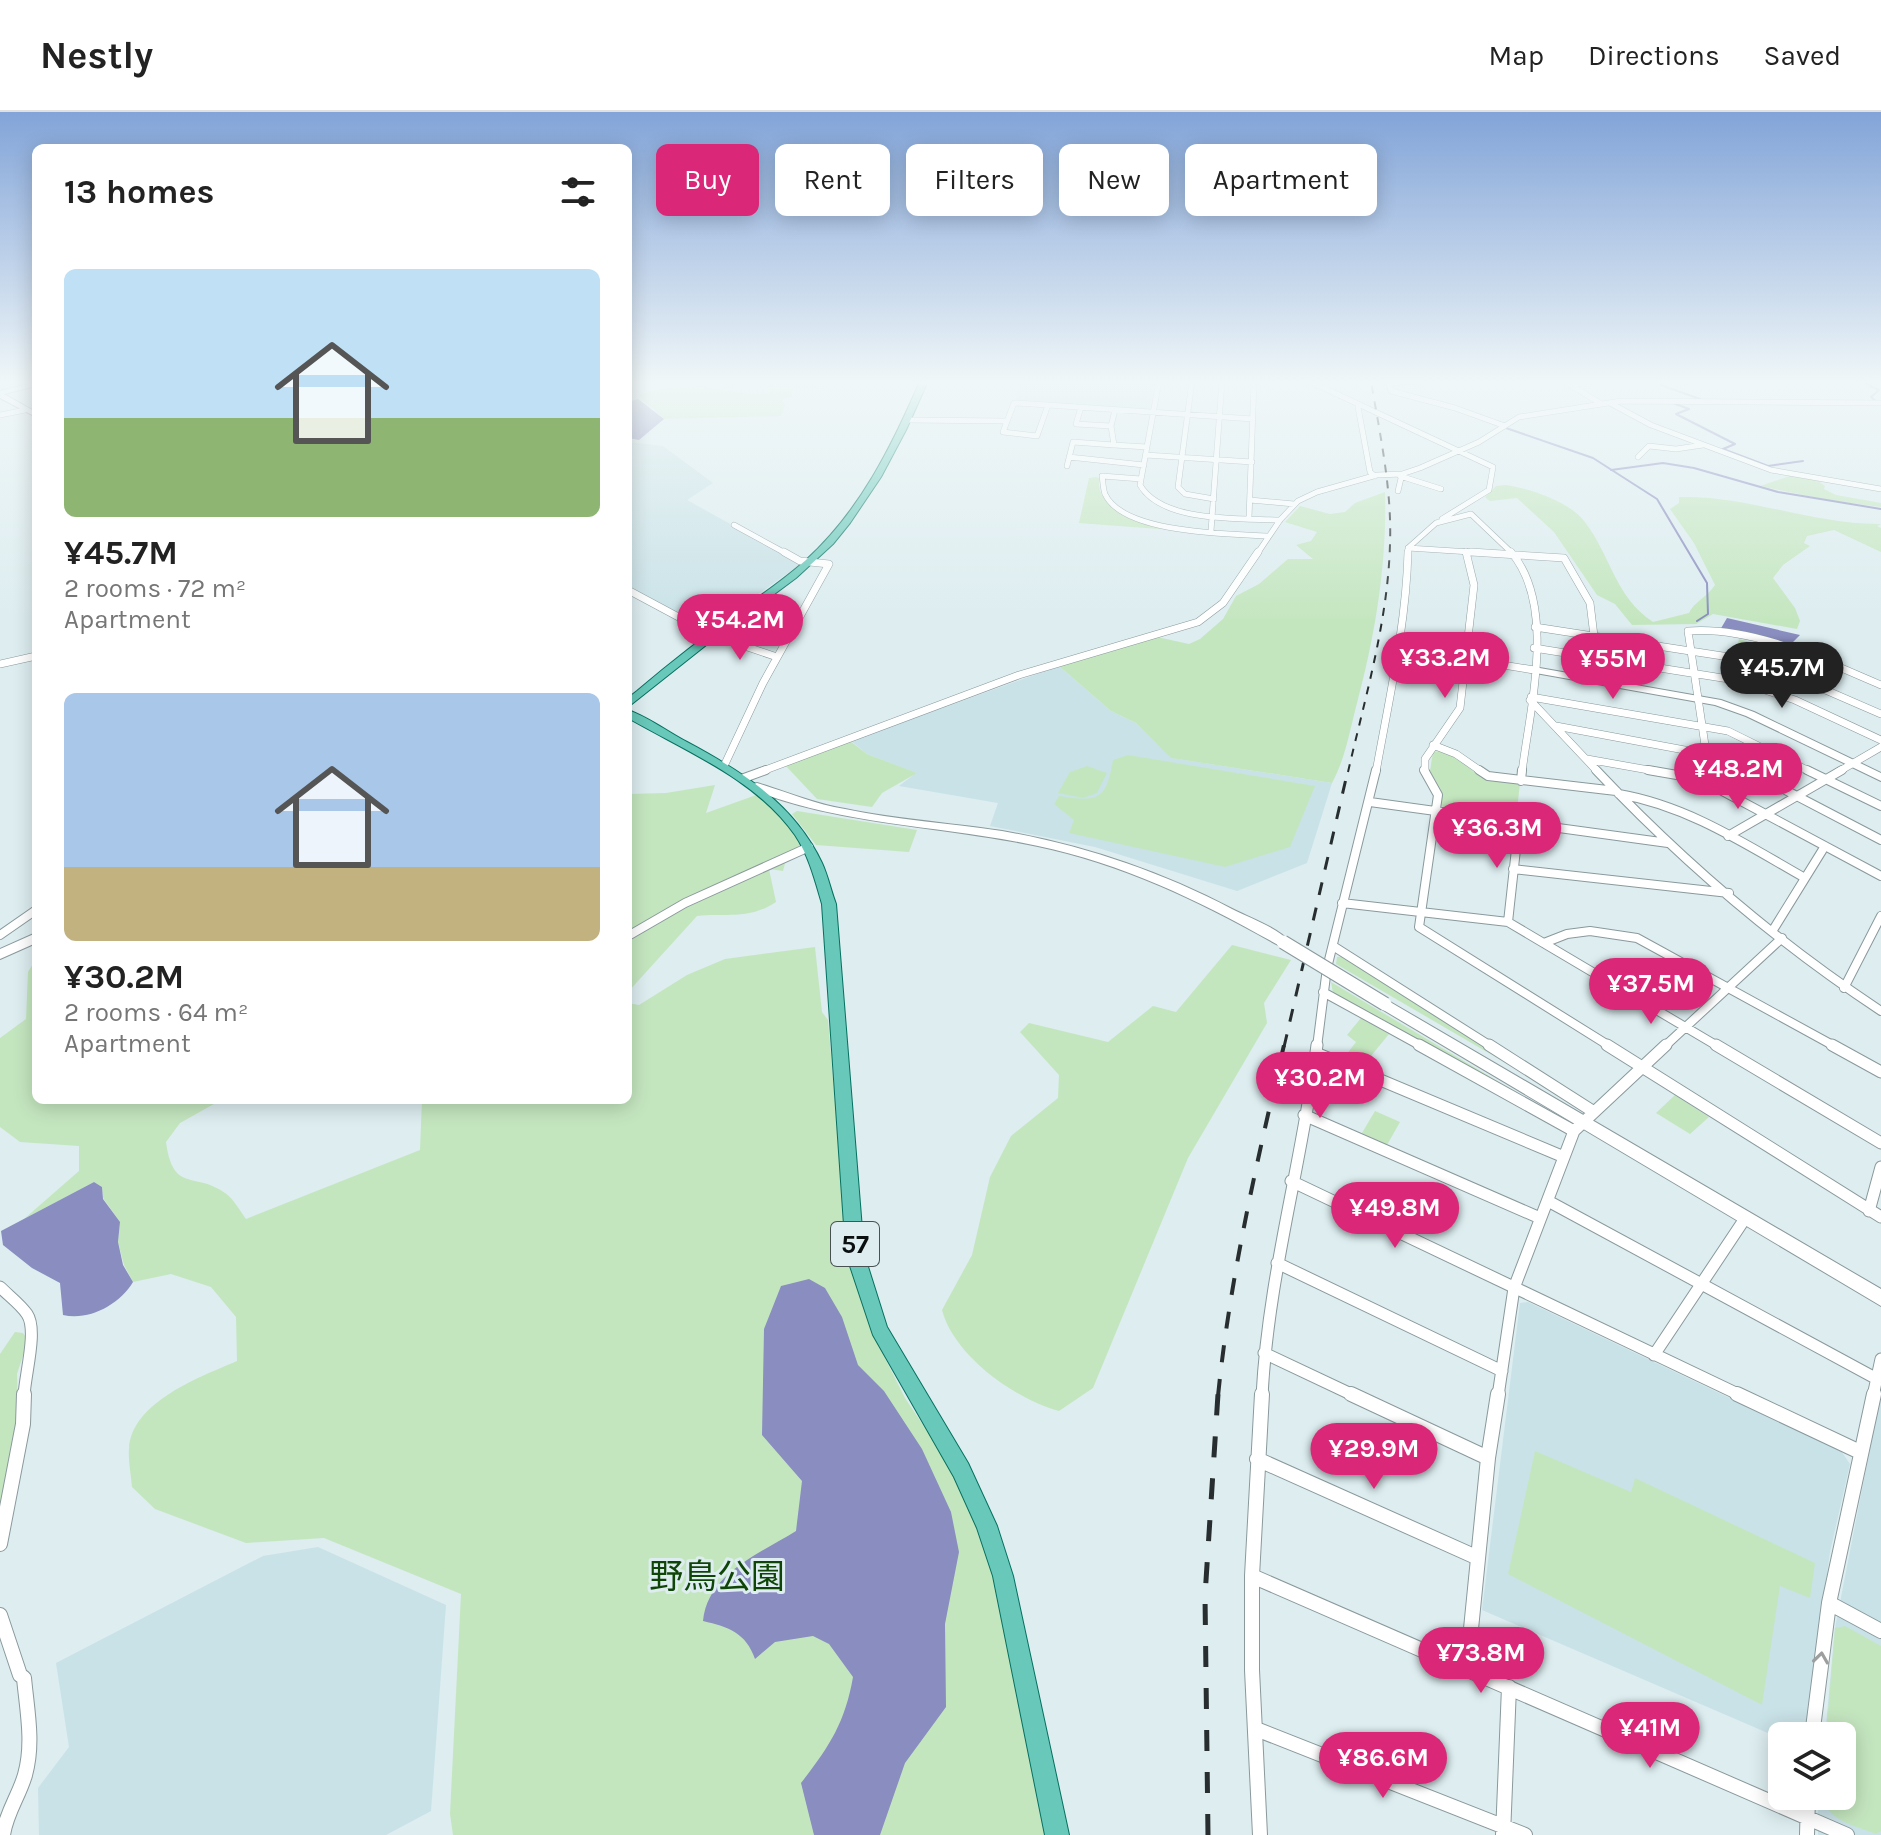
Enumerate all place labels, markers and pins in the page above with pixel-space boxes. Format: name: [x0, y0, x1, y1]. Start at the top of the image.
pin: ¥54.2M: [675, 594, 805, 662]
pin: ¥33.2M: [1380, 632, 1510, 700]
pin: ¥55M: [1566, 633, 1660, 701]
pin: ¥45.7M: [1717, 642, 1847, 710]
pin: ¥48.2M: [1673, 743, 1803, 811]
pin: ¥36.3M: [1432, 802, 1562, 870]
pin: ¥37.5M: [1586, 958, 1716, 1026]
pin: ¥30.2M: [1255, 1052, 1385, 1120]
pin: ¥49.8M: [1330, 1182, 1460, 1250]
pin: ¥29.9M: [1309, 1423, 1439, 1491]
pin: ¥73.8M: [1416, 1627, 1546, 1695]
pin: ¥41M: [1603, 1702, 1697, 1770]
pin: ¥86.6M: [1318, 1732, 1448, 1800]

